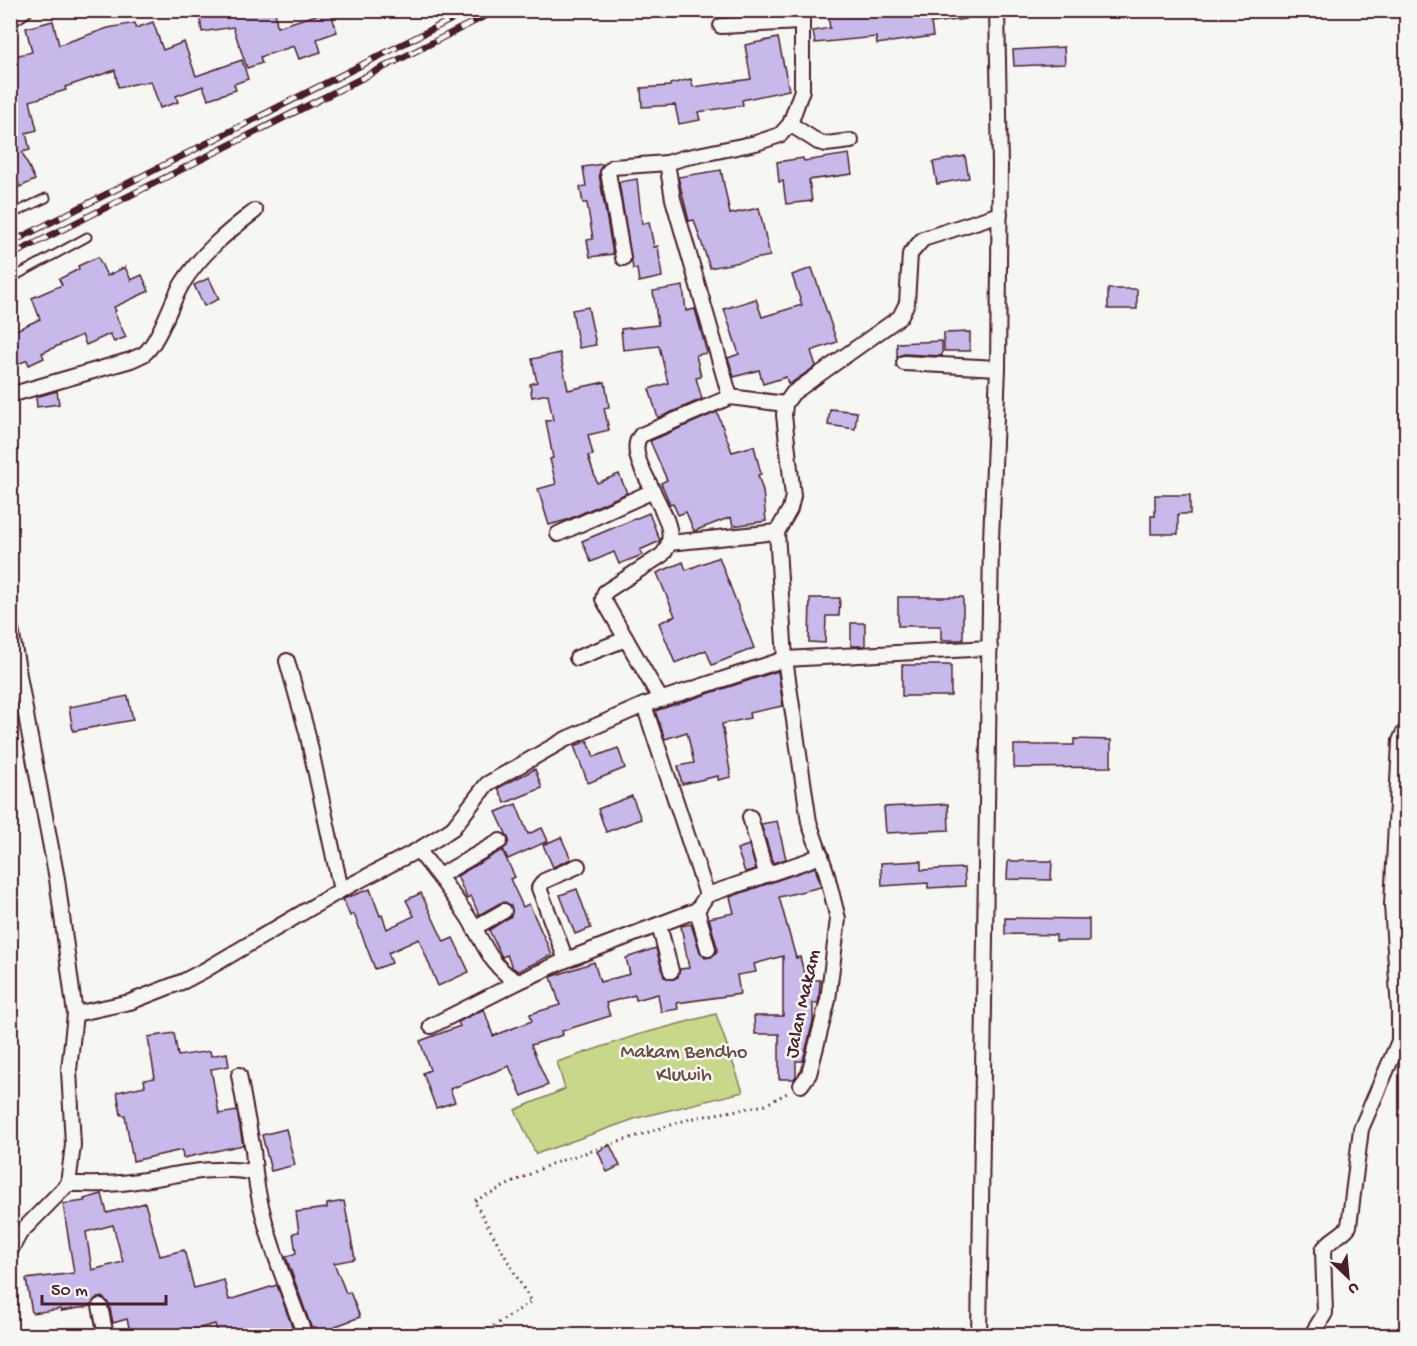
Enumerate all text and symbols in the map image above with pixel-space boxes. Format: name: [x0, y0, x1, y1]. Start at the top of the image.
street label: Jalan Makam: [781, 947, 827, 1061]
park label: Makam Bendho Kluwih: [621, 1042, 747, 1088]
north arrow: [1318, 1247, 1378, 1307]
scale bar: [42, 1268, 166, 1306]
text: U: [1344, 1277, 1361, 1298]
text: 50 m: [51, 1281, 88, 1302]

